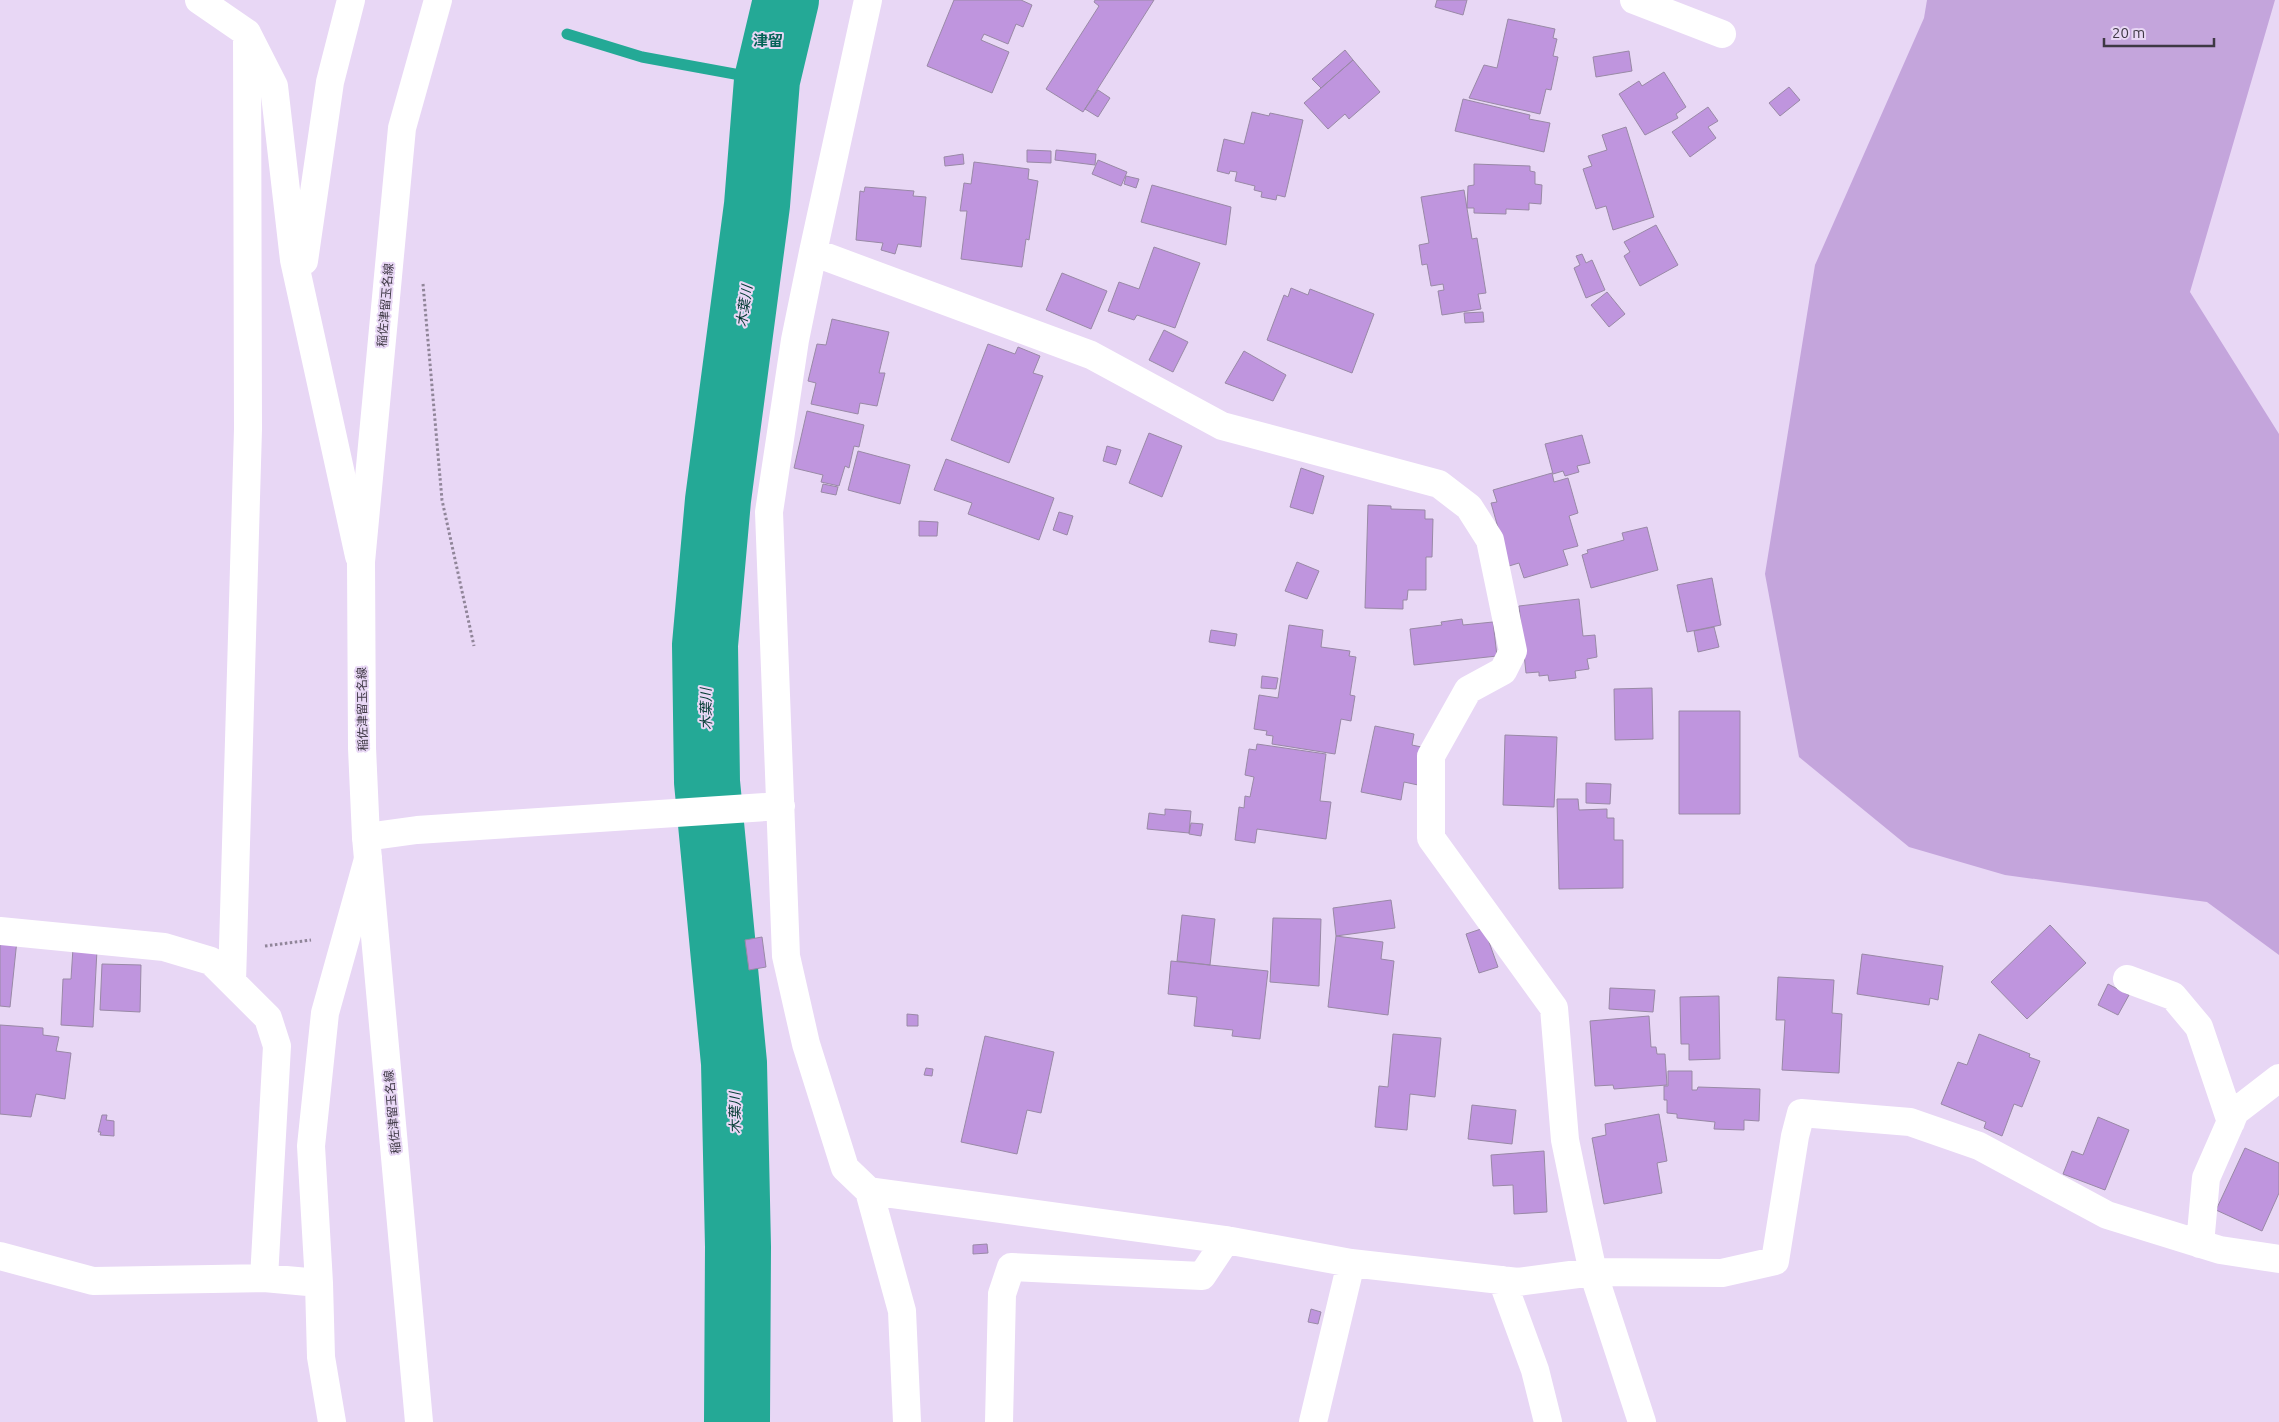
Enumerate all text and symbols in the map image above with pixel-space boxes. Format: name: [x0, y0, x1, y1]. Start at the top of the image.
scale bar: [2104, 15, 2214, 47]
text: 20 m: [2112, 24, 2145, 41]
district label: 津留: [753, 32, 783, 49]
street label: 稲佐津留玉名線: [375, 263, 395, 347]
water label: 木葉川: [733, 282, 755, 328]
street label: 稲佐津留玉名線: [355, 667, 369, 751]
water label: 木葉川: [698, 686, 714, 730]
street label: 稲佐津留玉名線: [382, 1070, 402, 1154]
water label: 木葉川: [727, 1090, 743, 1134]

